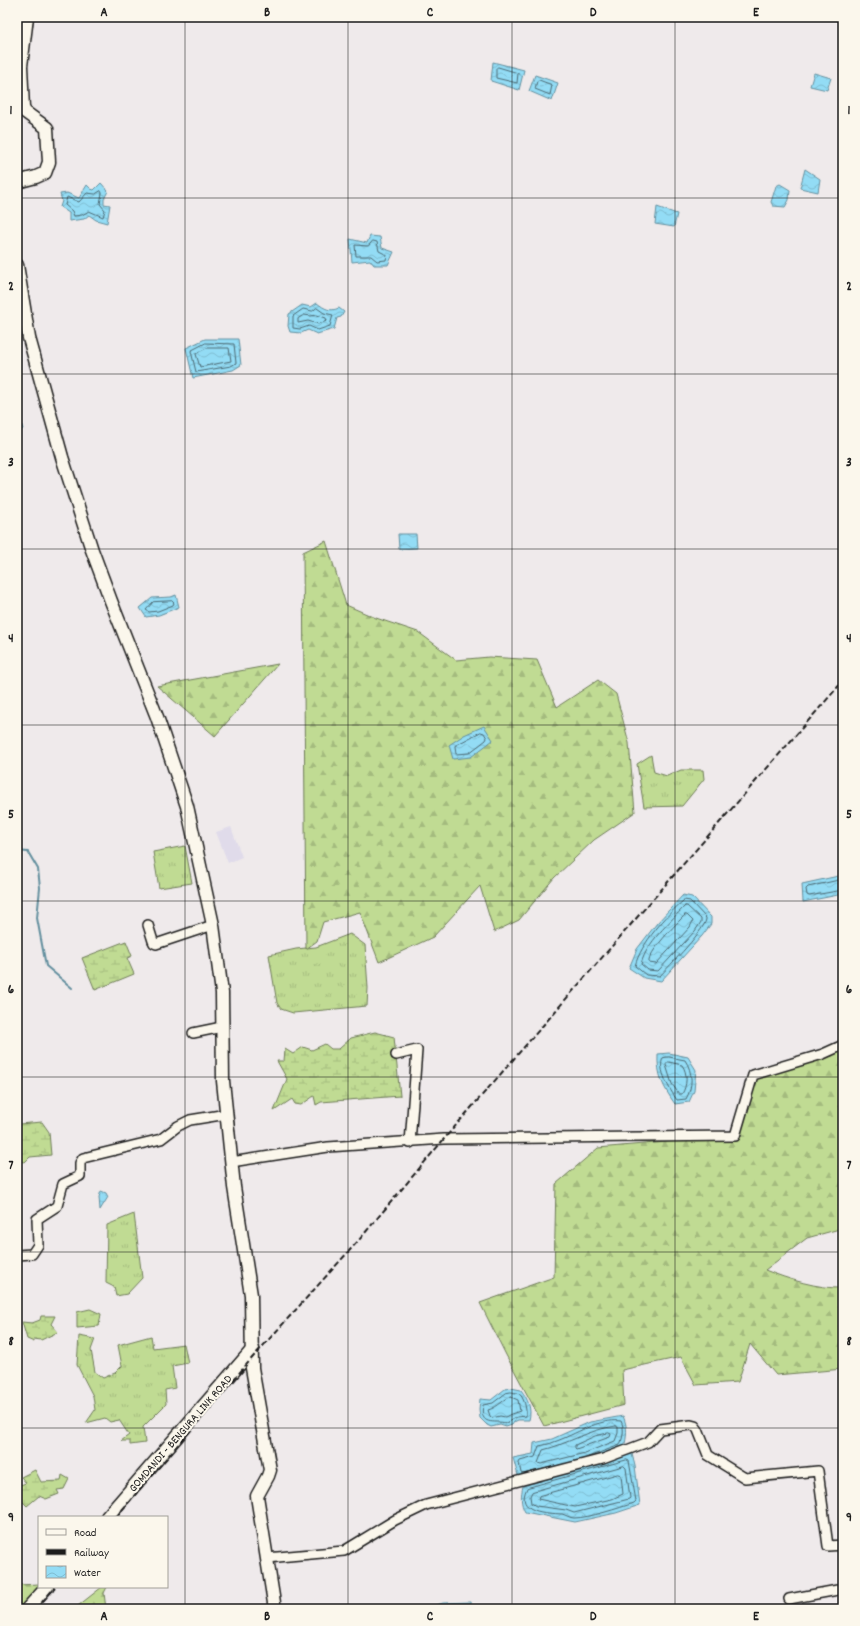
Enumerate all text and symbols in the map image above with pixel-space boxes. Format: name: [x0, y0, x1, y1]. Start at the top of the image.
text: A: [100, 4, 108, 23]
text: B: [264, 4, 270, 23]
text: C: [427, 4, 434, 23]
text: D: [590, 4, 597, 23]
text: E: [753, 4, 760, 23]
text: 1: [10, 102, 13, 121]
text: 1: [848, 102, 851, 121]
text: 2: [8, 278, 14, 297]
text: 2: [846, 278, 852, 297]
text: 3: [8, 454, 14, 473]
text: 3: [846, 454, 852, 473]
text: 4: [8, 630, 14, 649]
text: 4: [846, 630, 852, 649]
text: 5: [8, 806, 14, 825]
text: 5: [846, 806, 852, 825]
text: 6: [8, 981, 15, 1000]
text: 6: [846, 981, 853, 1000]
text: 7: [9, 1157, 14, 1176]
text: 7: [847, 1157, 852, 1176]
text: 8: [8, 1333, 14, 1352]
text: 8: [846, 1333, 852, 1352]
street label: GOMDANDI - BENGURA LINK ROAD: [125, 1372, 237, 1496]
text: 9: [8, 1509, 14, 1528]
text: 9: [846, 1509, 852, 1528]
legend: [38, 1516, 168, 1588]
text: Road: [74, 1525, 96, 1542]
text: Railway: [74, 1545, 110, 1562]
text: Water: [74, 1565, 101, 1582]
text: A: [100, 1608, 108, 1626]
text: B: [264, 1608, 270, 1626]
text: C: [427, 1608, 434, 1626]
text: D: [590, 1608, 597, 1626]
text: E: [753, 1608, 760, 1626]

